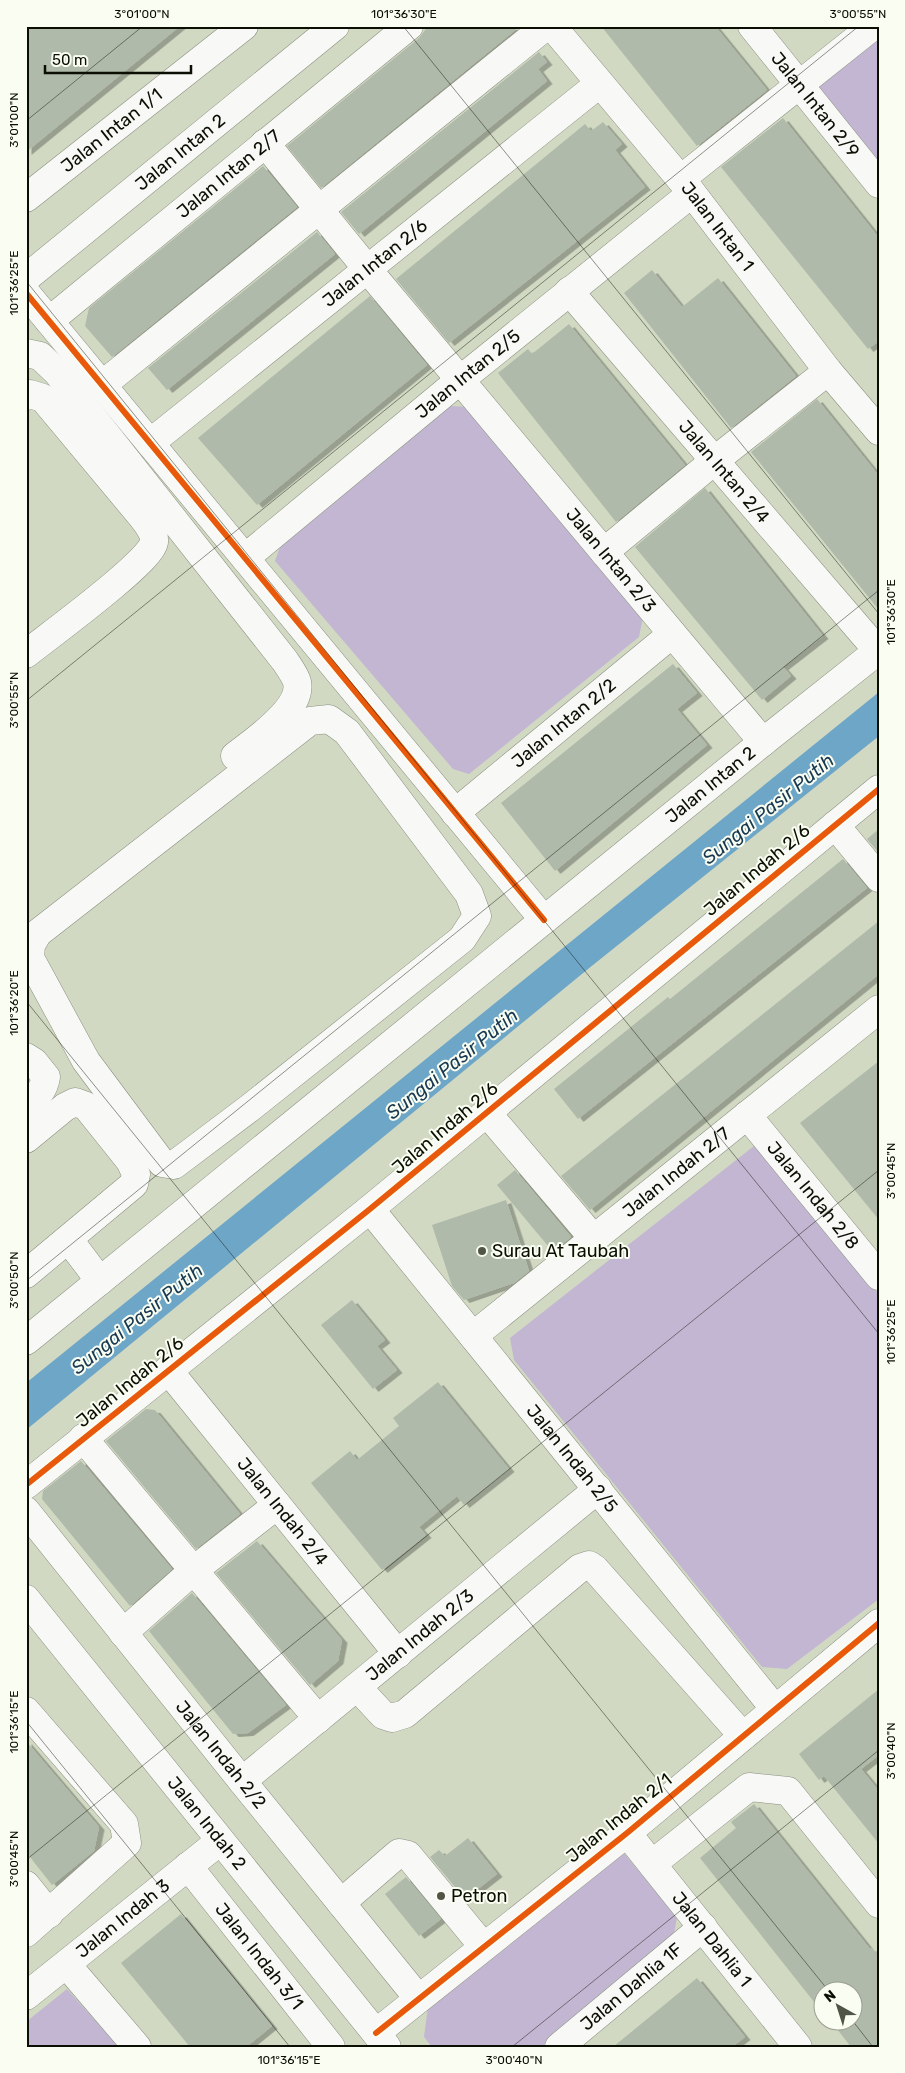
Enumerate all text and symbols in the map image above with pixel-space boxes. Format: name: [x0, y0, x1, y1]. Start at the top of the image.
text: 3°01'00"N: [114, 7, 170, 21]
text: 101°36'30"E: [371, 7, 437, 21]
text: 3°00'55"N: [830, 7, 886, 21]
scale bar: [45, 42, 191, 74]
street label: Jalan Intan 2/9: [766, 48, 864, 162]
text: 50 m: [52, 51, 87, 69]
street label: Jalan Intan 1/1: [56, 84, 167, 177]
text: 3°01'00"N: [7, 92, 21, 148]
street label: Jalan Intan 2: [131, 109, 230, 195]
street label: Jalan Intan 2/7: [172, 125, 285, 223]
street label: Jalan Intan 1: [676, 177, 759, 276]
street label: Jalan Intan 2/6: [318, 214, 432, 312]
text: 101°36'25"E: [7, 250, 21, 316]
street label: Jalan Intan 2/5: [411, 325, 525, 423]
street label: Jalan Intan 2/4: [674, 416, 774, 527]
street label: Jalan Intan 2/3: [561, 504, 661, 617]
text: 101°36'30"E: [884, 579, 898, 645]
text: 3°00'55"N: [7, 672, 21, 728]
street label: Jalan Intan 2/2: [507, 674, 620, 773]
street label: Jalan Intan 2: [661, 742, 760, 828]
water label: Sungai Pasir Putih: [697, 749, 839, 869]
street label: Jalan Indah 2/6: [699, 819, 815, 921]
text: 101°36'20"E: [7, 970, 21, 1036]
water label: Sungai Pasir Putih: [381, 1004, 523, 1124]
street label: Jalan Indah 2/6: [387, 1077, 503, 1179]
street label: Jalan Indah 2/7: [618, 1123, 734, 1222]
street label: Jalan Indah 2/8: [762, 1137, 864, 1254]
text: 3°00'45"N: [884, 1143, 898, 1199]
place label: Surau At Taubah: [492, 1240, 629, 1262]
marker: Surau At Taubah: [476, 1245, 488, 1257]
text: 3°00'50"N: [7, 1251, 21, 1309]
water label: Sungai Pasir Putih: [66, 1259, 208, 1379]
text: 101°36'25"E: [884, 1299, 898, 1365]
street label: Jalan Indah 2/6: [72, 1332, 188, 1432]
street label: Jalan Indah 2/5: [522, 1400, 622, 1517]
street label: Jalan Indah 2/4: [232, 1453, 333, 1570]
street label: Jalan Indah 2/3: [361, 1584, 478, 1686]
text: 101°36'15"E: [7, 1690, 21, 1754]
street label: Jalan Indah 2/2: [171, 1696, 271, 1813]
text: 3°00'40"N: [884, 1722, 898, 1780]
street label: Jalan Indah 2/1: [562, 1769, 676, 1867]
street label: Jalan Indah 2: [163, 1772, 251, 1874]
text: 3°00'45"N: [7, 1831, 21, 1887]
street label: Jalan Indah 3: [72, 1875, 174, 1963]
place label: Petron: [451, 1885, 507, 1907]
street label: Jalan Dahlia 1: [667, 1887, 756, 1991]
marker: Petron: [435, 1890, 447, 1902]
street label: Jalan Indah 3/1: [210, 1898, 308, 2014]
street label: Jalan Dahlia 1F: [576, 1938, 686, 2035]
north arrow: [812, 1980, 862, 2030]
text: N: [821, 1987, 839, 2006]
text: 101°36'15"E: [257, 2053, 321, 2067]
text: 3°00'40"N: [485, 2053, 543, 2067]

